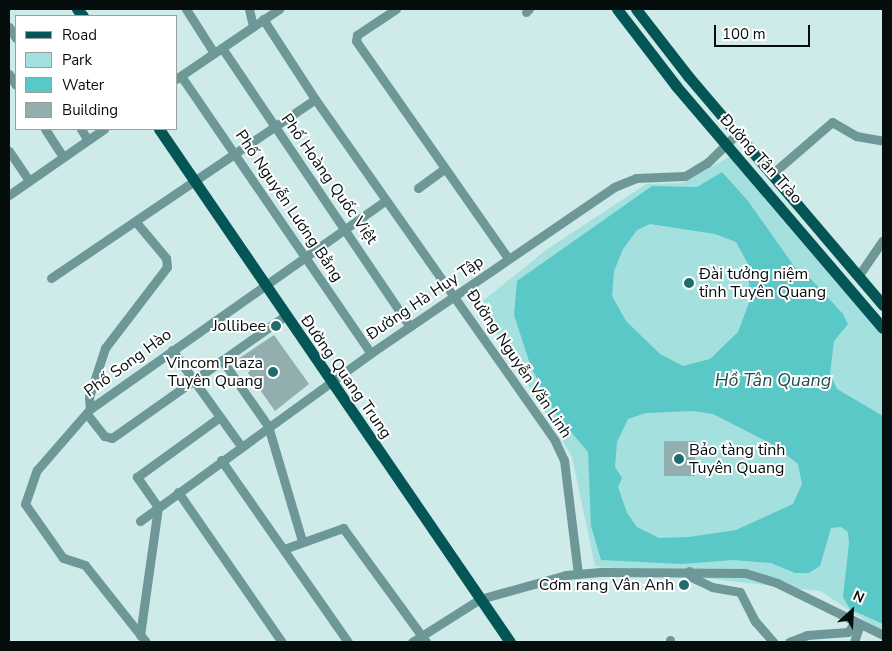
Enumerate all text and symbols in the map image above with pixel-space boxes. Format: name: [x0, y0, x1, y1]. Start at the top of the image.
legend: [15, 15, 178, 130]
scale bar: [717, 15, 813, 47]
text: 100 m: [722, 24, 766, 44]
text: Road: [62, 25, 97, 45]
text: Park: [62, 50, 92, 70]
text: Water: [62, 75, 104, 95]
text: Building: [62, 100, 118, 120]
street label: Phố Hoàng Quốc Việt: [277, 110, 381, 248]
street label: Đường Tân Trào: [716, 110, 806, 208]
street label: Phố Nguyễn Lương Bằng: [231, 126, 347, 286]
street label: Đường Hà Huy Tập: [363, 252, 487, 344]
place label: Đài tưởng niệm tỉnh Tuyên Quang: [699, 264, 826, 302]
marker: Đài tưởng niệm tỉnh Tuyên Quang: [683, 277, 695, 289]
street label: Đường Nguyễn Văn Linh: [462, 286, 576, 442]
street label: Đường Quang Trung: [296, 312, 396, 442]
place label: Jollibee: [212, 316, 266, 336]
marker: Jollibee: [270, 320, 282, 332]
street label: Phố Song Hào: [81, 325, 175, 401]
place label: Vincom Plaza Tuyên Quang: [166, 353, 263, 391]
marker: Vincom Plaza Tuyên Quang: [267, 366, 279, 378]
water label: Hồ Tân Quang: [715, 369, 831, 391]
place label: Bảo tàng tỉnh Tuyên Quang: [689, 440, 785, 478]
marker: Bảo tàng tỉnh Tuyên Quang: [673, 453, 685, 465]
place label: Cơm rang Vân Anh: [539, 575, 674, 595]
marker: Cơm rang Vân Anh: [678, 579, 690, 591]
north arrow: [827, 586, 877, 636]
text: N: [850, 586, 867, 608]

